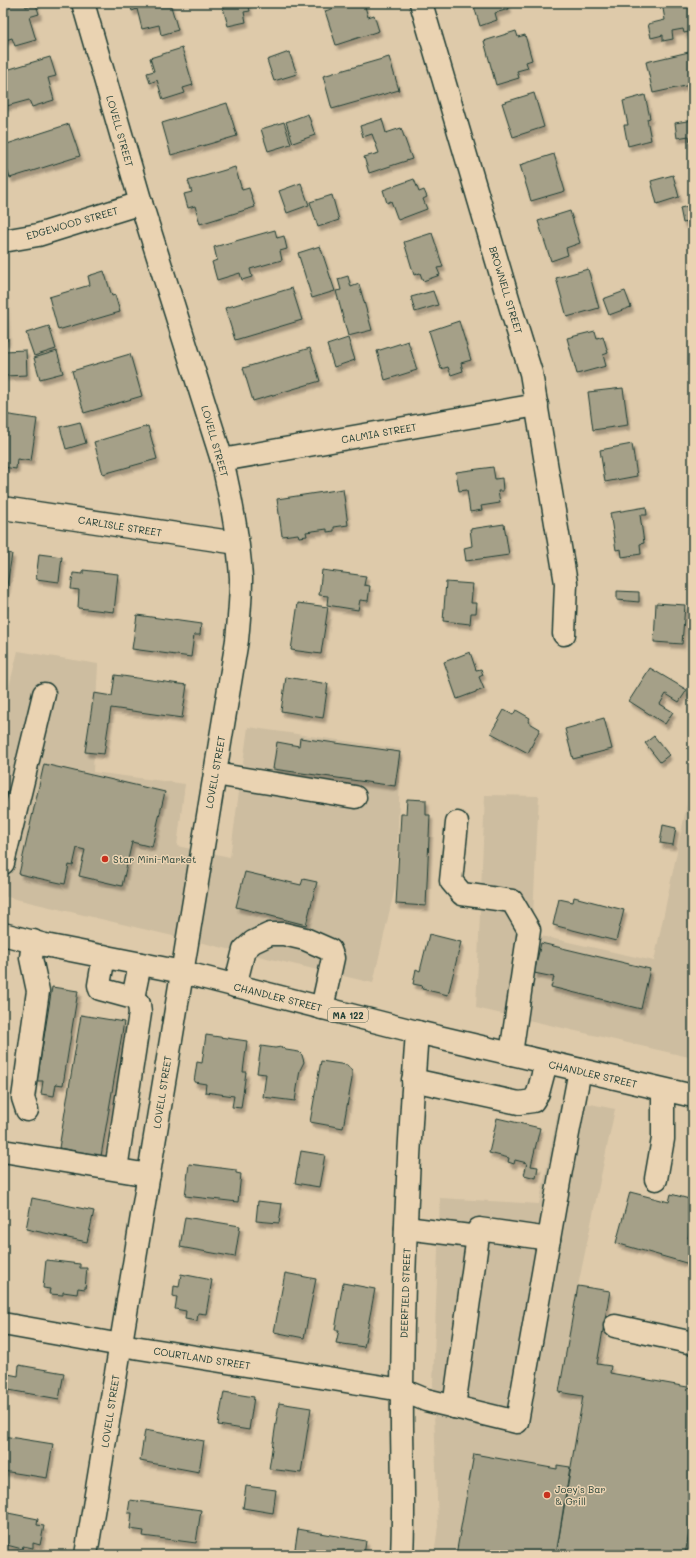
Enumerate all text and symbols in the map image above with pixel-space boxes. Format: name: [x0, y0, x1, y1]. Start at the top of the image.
street label: LOVELL STREET: [103, 94, 137, 169]
street label: EDGEWOOD STREET: [24, 203, 120, 243]
street label: BROWNELL STREET: [486, 245, 526, 336]
street label: LOVELL STREET: [198, 404, 232, 479]
street label: CALMIA STREET: [340, 419, 418, 447]
street label: CARLISLE STREET: [77, 512, 163, 540]
street label: LOVELL STREET: [202, 734, 228, 810]
place label: Star Mini-Market: [113, 852, 196, 866]
marker: Star Mini-Market: [100, 854, 110, 864]
street label: CHANDLER STREET: [232, 979, 324, 1015]
road number: MA 122: [328, 1008, 368, 1022]
street label: LOVELL STREET: [149, 1054, 175, 1129]
street label: CHANDLER STREET: [547, 1057, 639, 1091]
street label: DEERFIELD STREET: [396, 1247, 414, 1338]
street label: COURTLAND STREET: [153, 1343, 252, 1373]
street label: LOVELL STREET: [97, 1373, 123, 1448]
place label: Joey's Bar & Grill: [555, 1482, 606, 1508]
marker: Joey's Bar & Grill: [542, 1490, 552, 1500]

